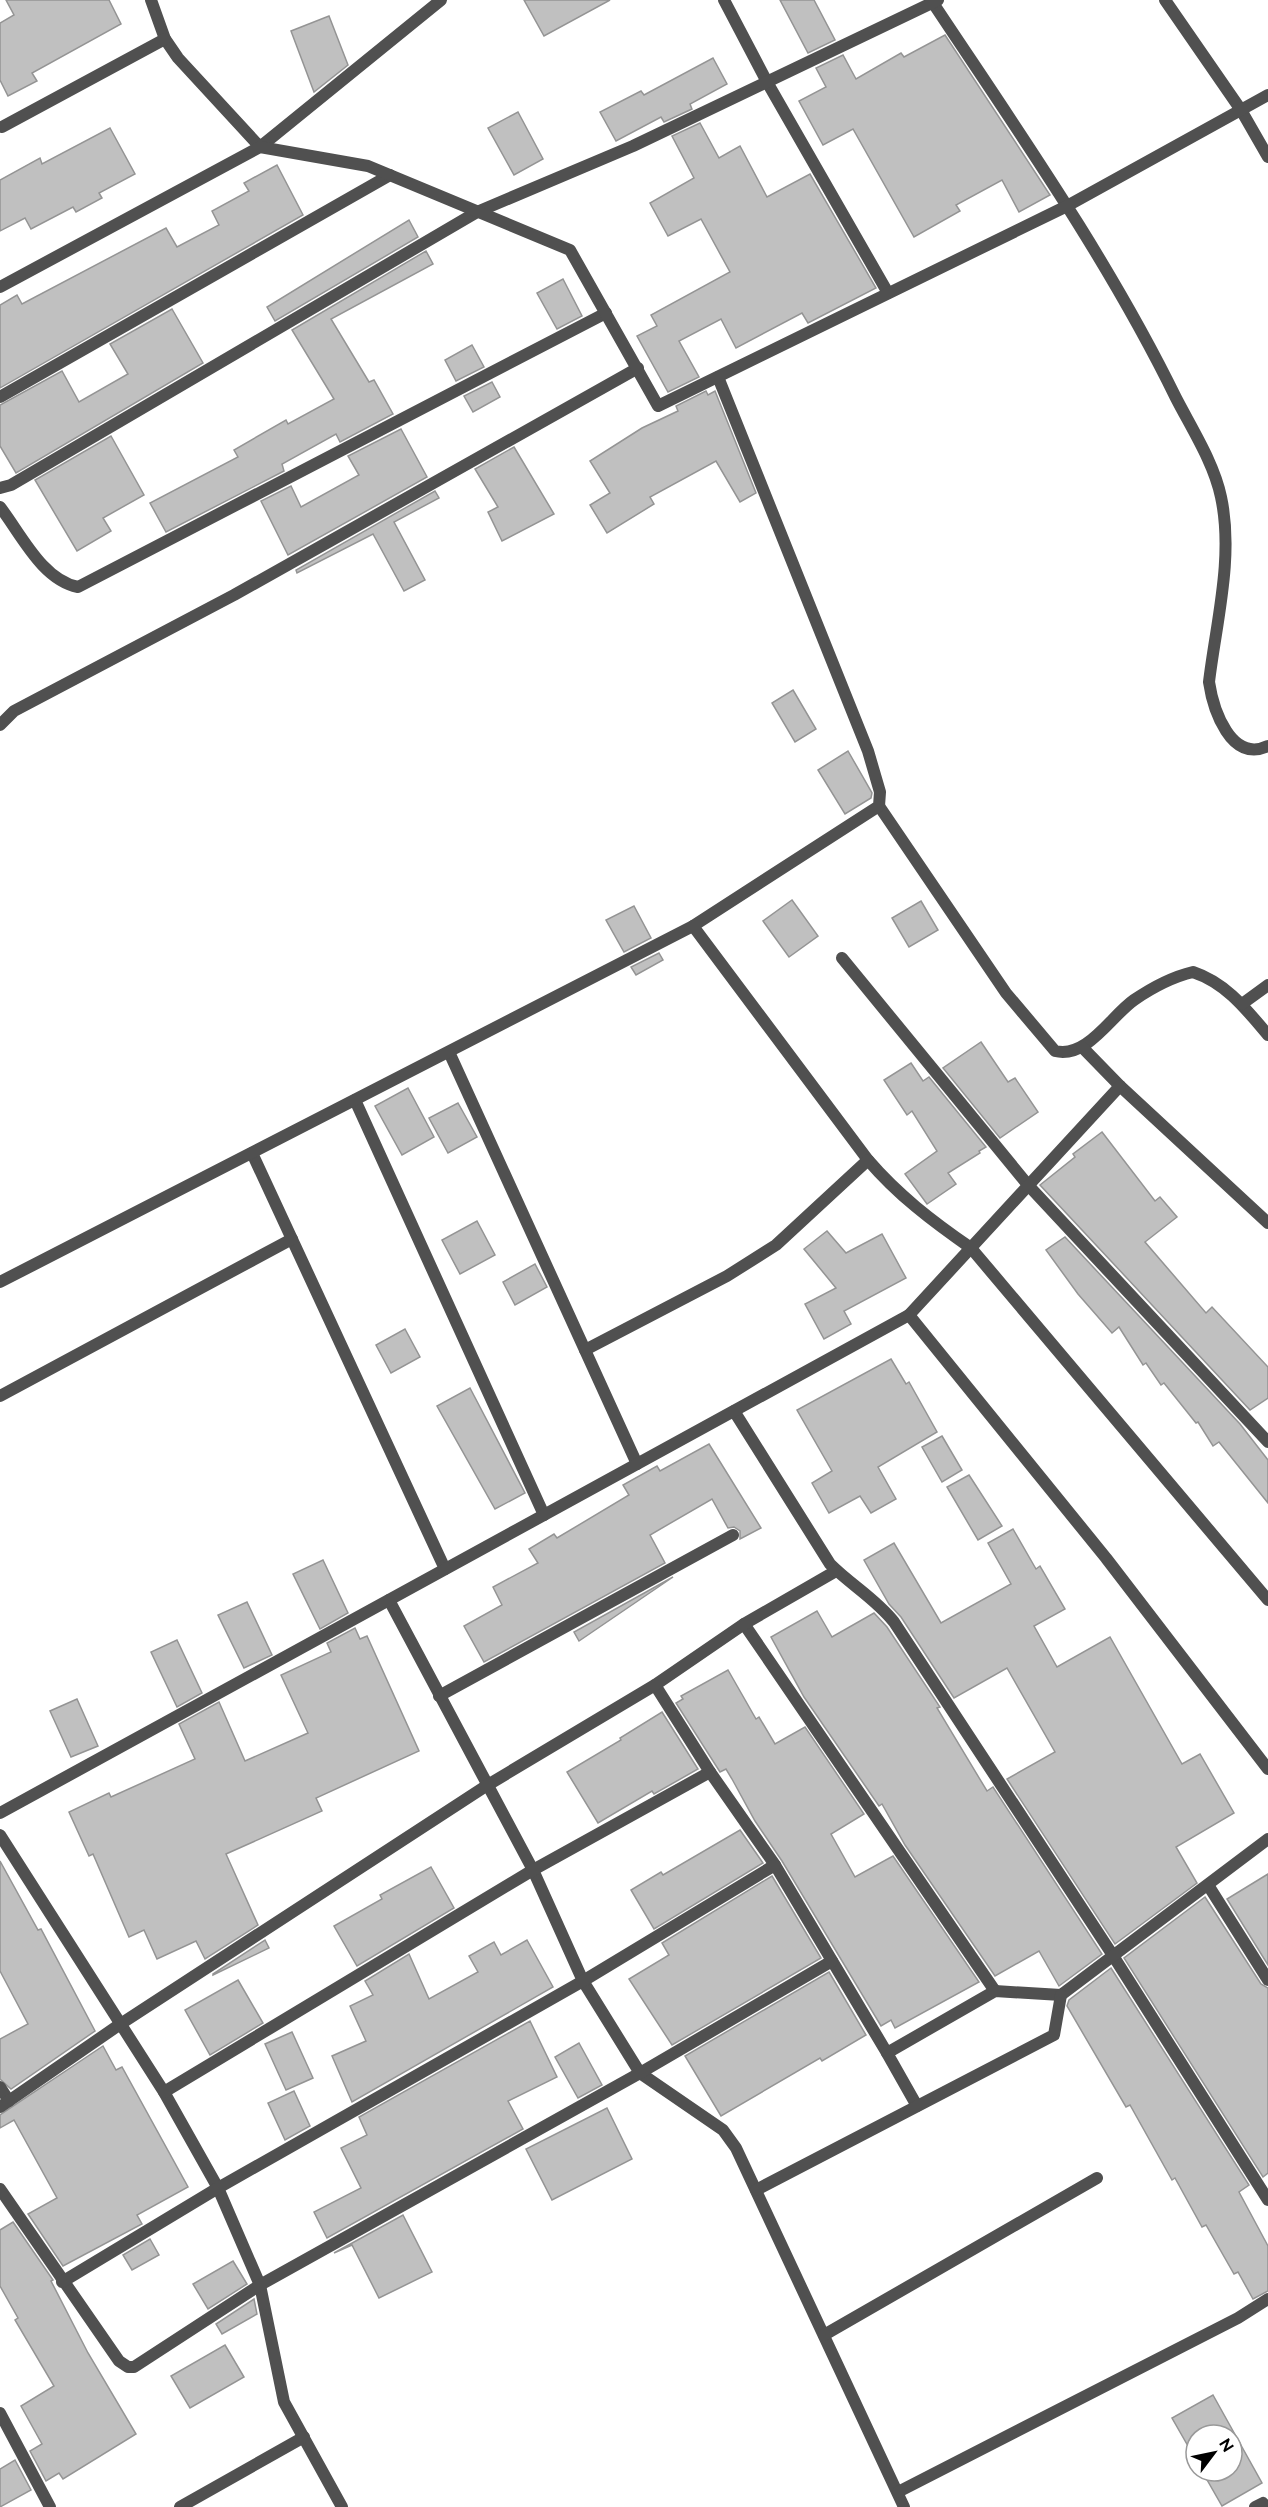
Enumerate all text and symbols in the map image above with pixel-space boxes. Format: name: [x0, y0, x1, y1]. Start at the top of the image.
north arrow: [1184, 2423, 1244, 2483]
text: N: [1215, 2435, 1238, 2456]

